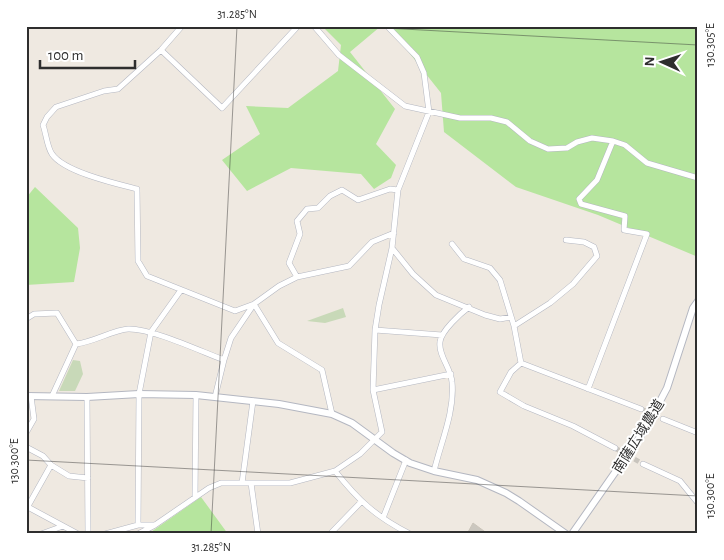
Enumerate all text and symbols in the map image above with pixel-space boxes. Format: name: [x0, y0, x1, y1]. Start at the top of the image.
text: 31.285°N: [217, 8, 257, 20]
text: 130.305°E: [704, 23, 716, 67]
scale bar: [40, 38, 135, 70]
north arrow: [636, 38, 686, 88]
text: 100 m: [48, 48, 83, 63]
text: N: [643, 56, 657, 67]
street label: 南薩広域農道: [610, 397, 667, 476]
text: 130.300°E: [8, 438, 20, 484]
text: 130.300°E: [704, 473, 716, 519]
text: 31.285°N: [191, 541, 231, 553]

